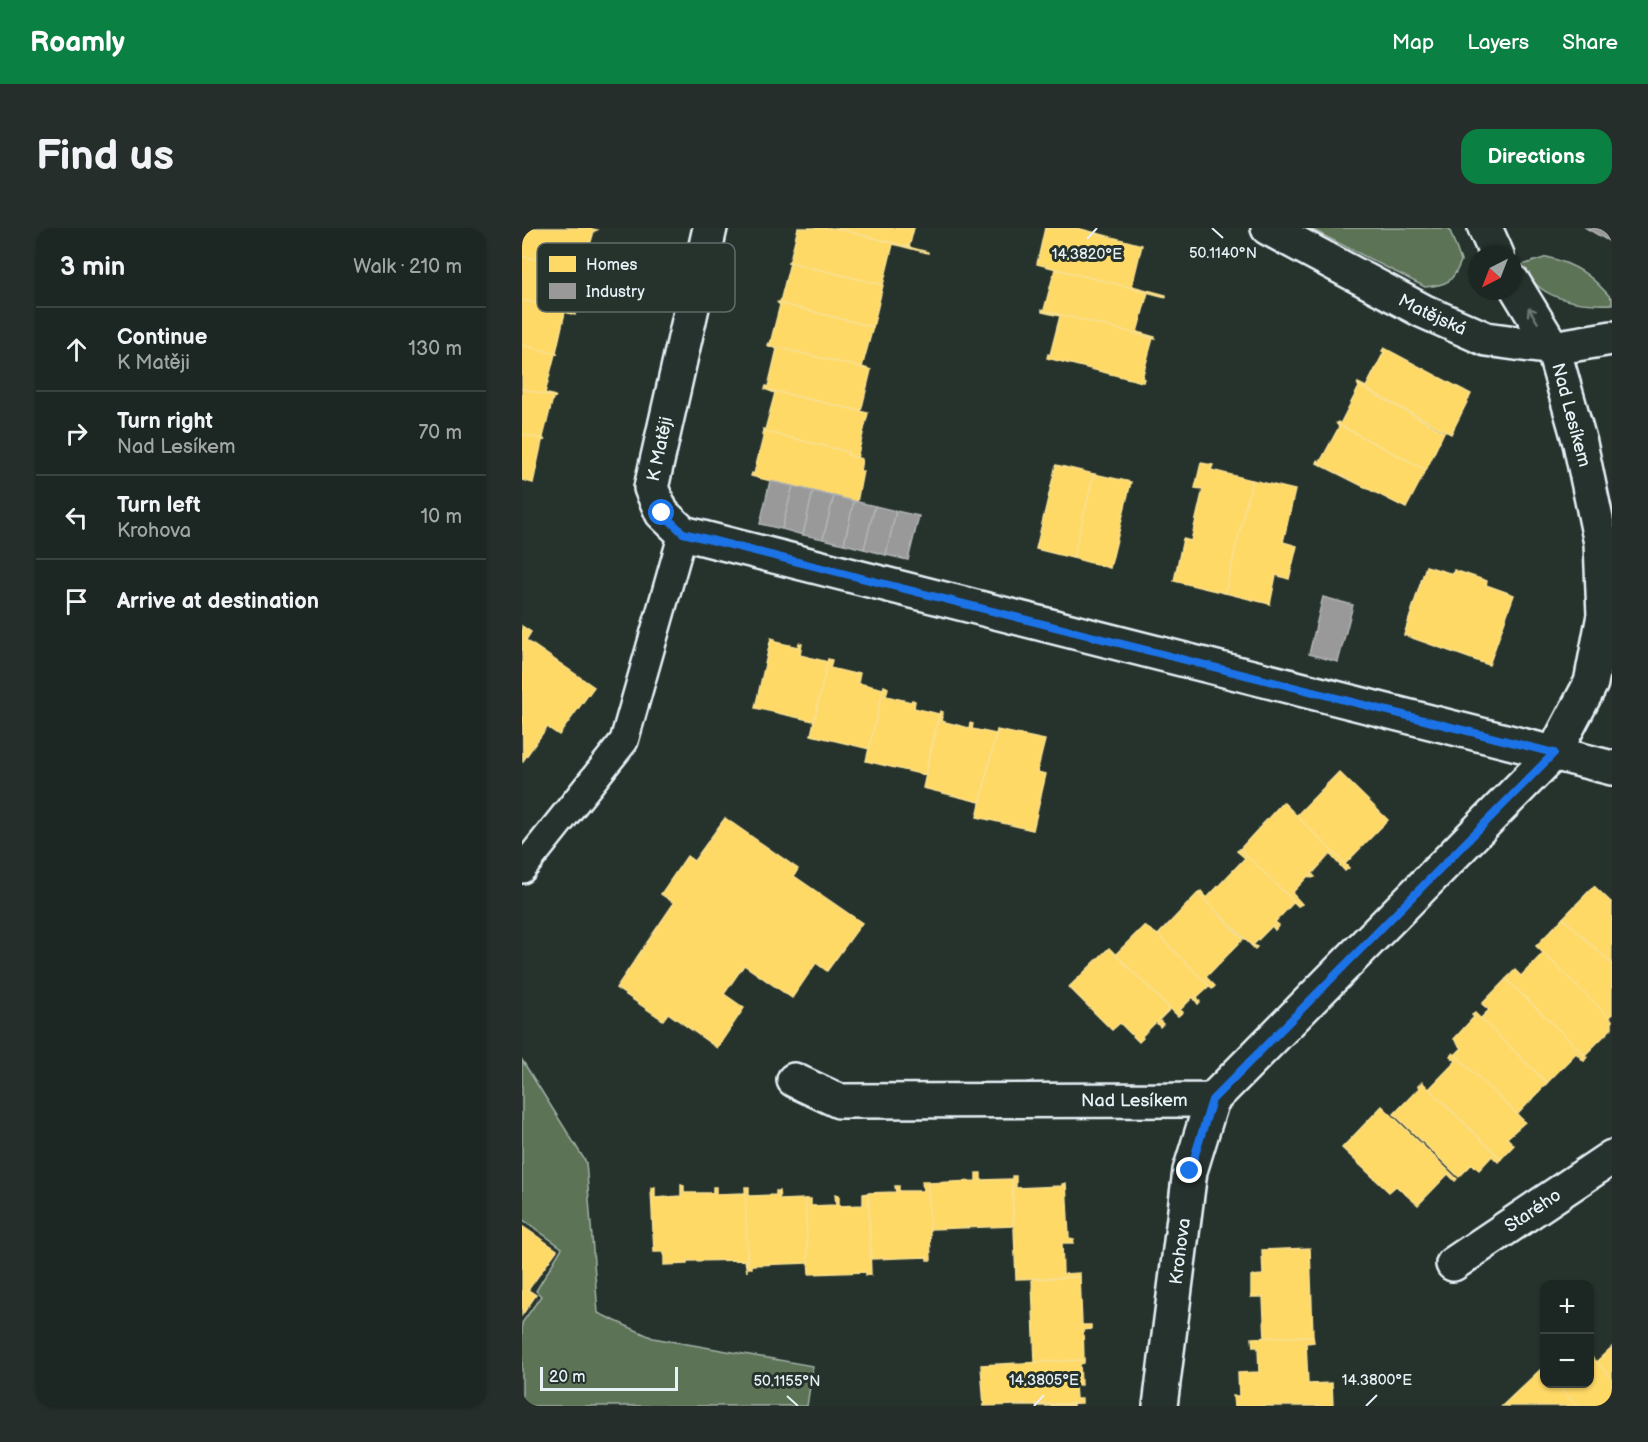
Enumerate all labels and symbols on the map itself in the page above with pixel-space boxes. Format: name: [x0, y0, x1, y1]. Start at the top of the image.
legend: [537, 243, 735, 312]
text: 50.1140°N: [1189, 244, 1257, 263]
text: 14.3820°E: [1052, 245, 1122, 264]
north arrow: [1468, 246, 1522, 300]
text: Homes: [586, 256, 638, 275]
text: Industry: [586, 283, 645, 302]
street label: Matějská: [1395, 289, 1470, 339]
one-way arrow: [1526, 307, 1538, 324]
street label: Nad Lesíkem: [1547, 361, 1595, 469]
street label: K Matěji: [643, 415, 677, 483]
route start: [648, 499, 674, 525]
street label: Nad Lesíkem: [1081, 1090, 1188, 1111]
route end: [1176, 1157, 1202, 1183]
street label: Starého: [1501, 1184, 1565, 1237]
street label: Krohova: [1165, 1217, 1194, 1286]
scale bar: [540, 1364, 678, 1392]
text: 14.3805°E: [1009, 1371, 1079, 1390]
text: 14.3800°E: [1342, 1371, 1412, 1390]
text: 50.1155°N: [753, 1372, 821, 1391]

